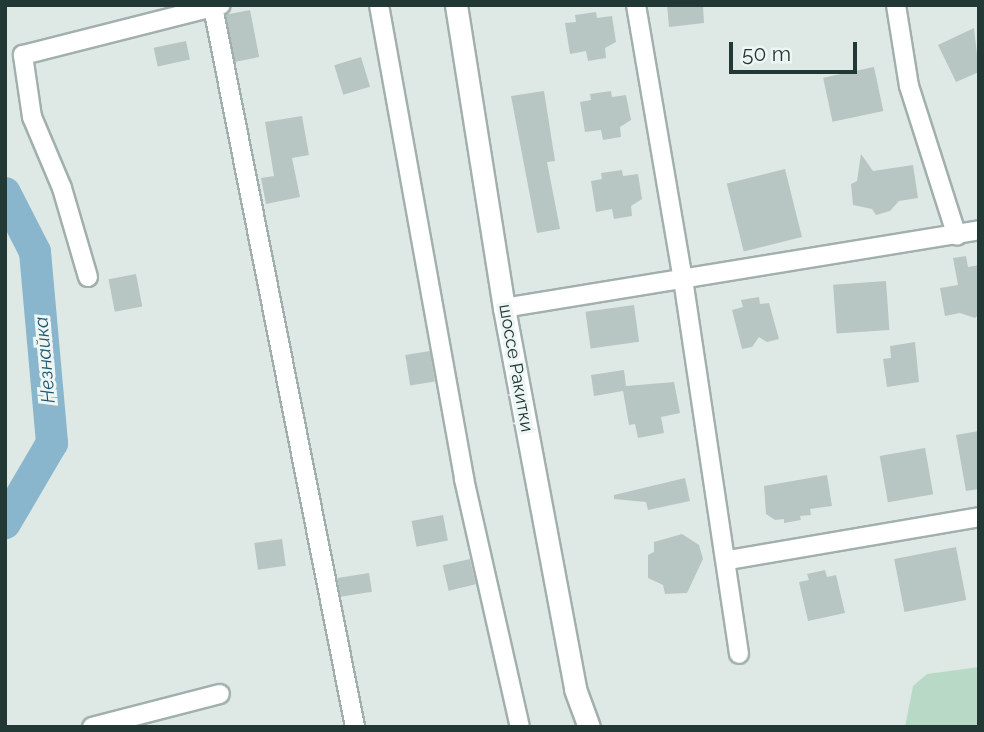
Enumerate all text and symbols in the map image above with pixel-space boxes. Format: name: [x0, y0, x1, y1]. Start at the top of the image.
scale bar: [732, 28, 860, 72]
text: 50 m: [742, 41, 791, 66]
street label: шоссе Ракитки: [494, 302, 538, 434]
water label: Незнайка: [30, 316, 60, 404]

